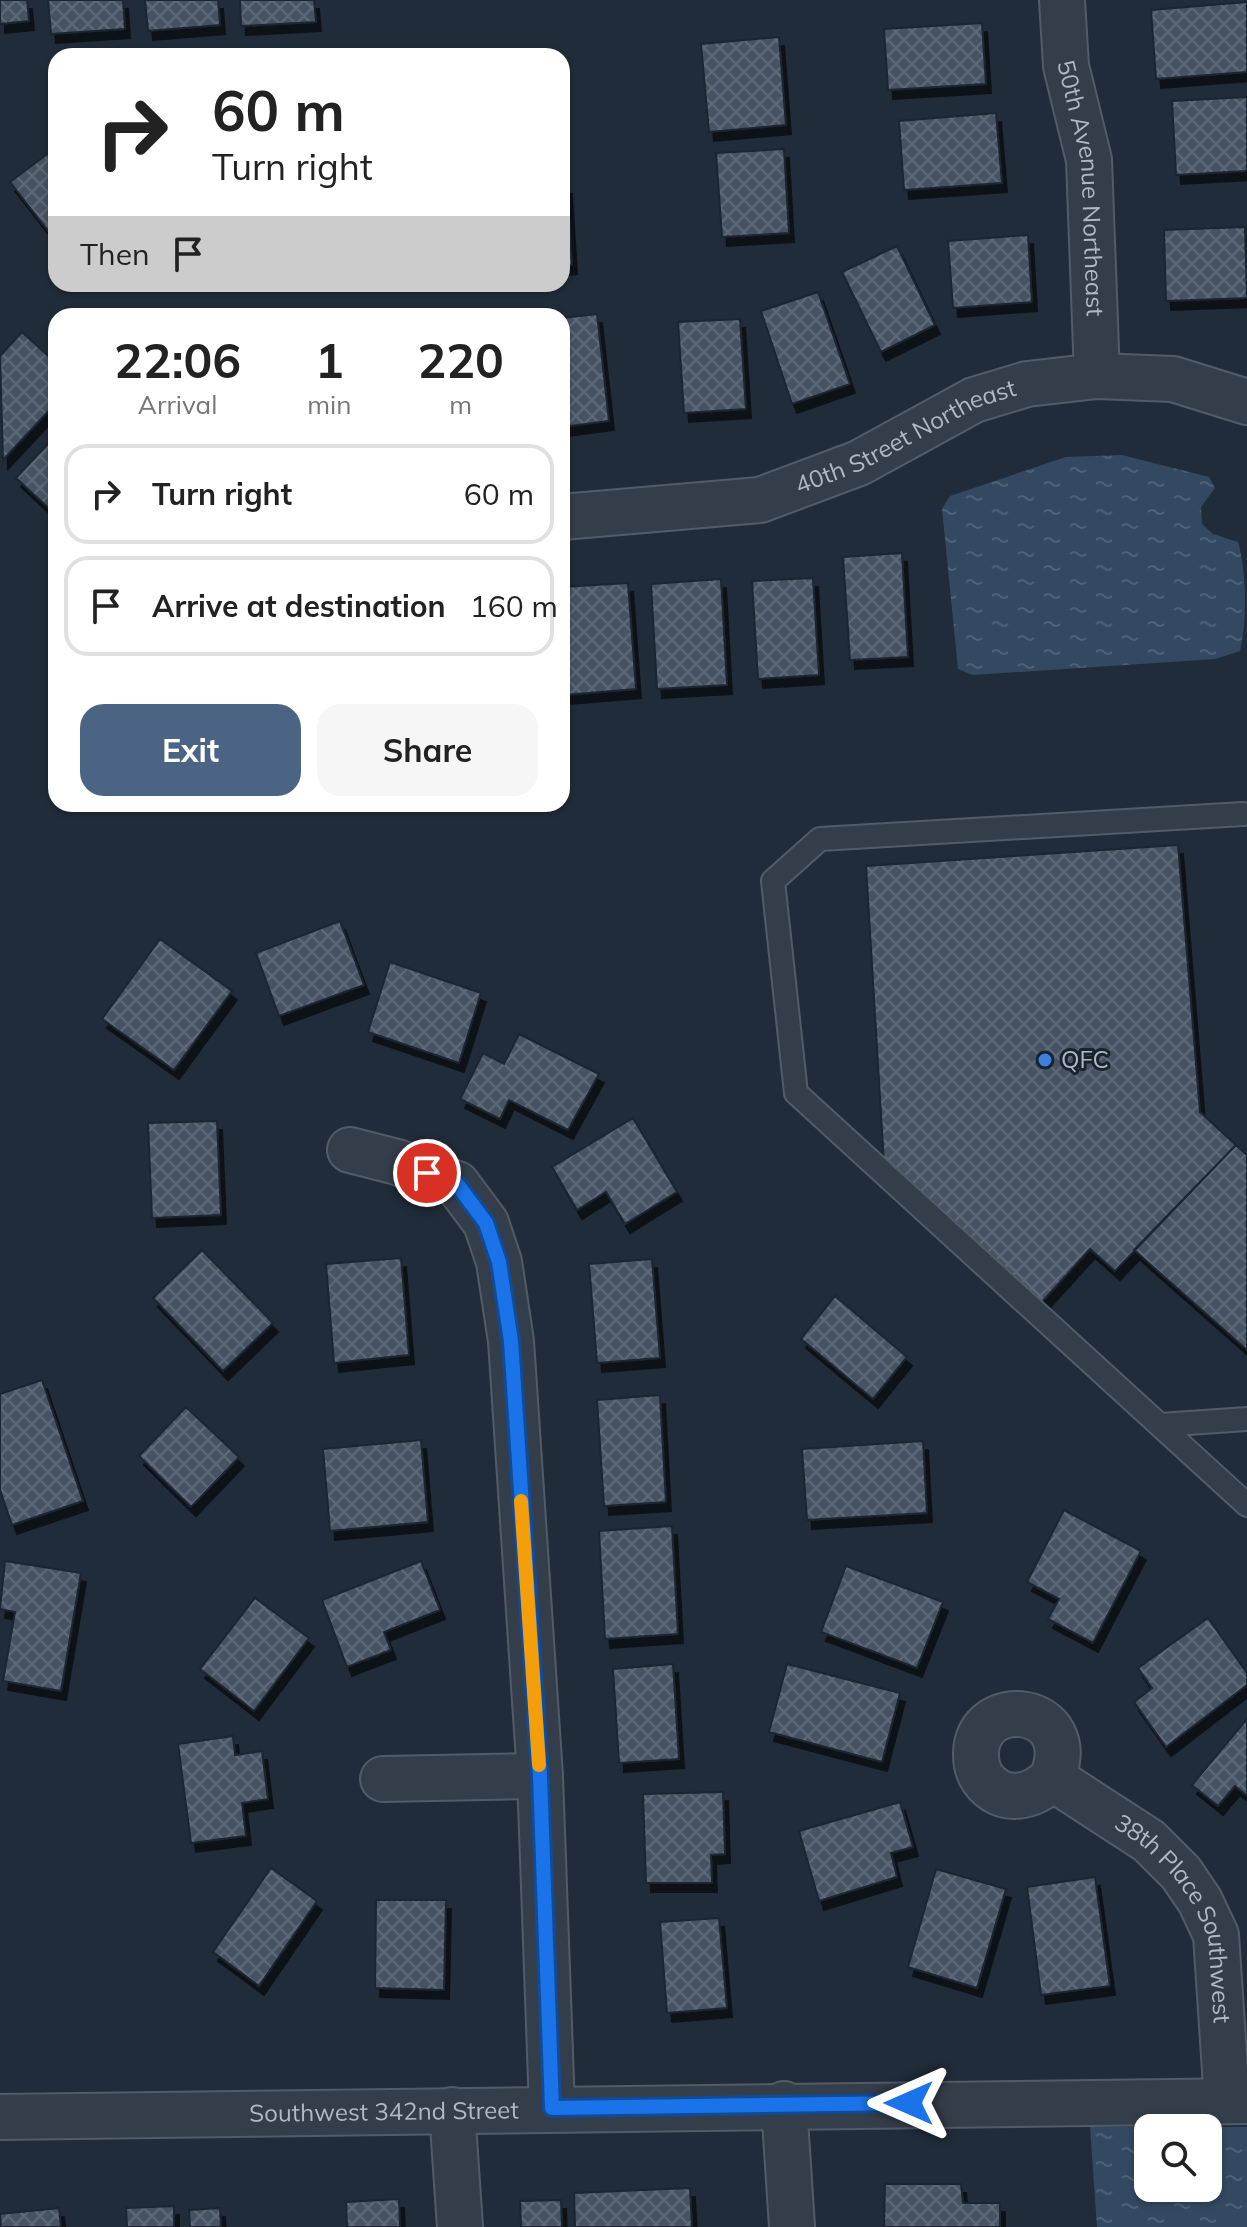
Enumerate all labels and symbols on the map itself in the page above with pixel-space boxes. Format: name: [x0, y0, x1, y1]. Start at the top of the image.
street label: 50th Avenue Northeast: [1051, 57, 1111, 317]
street label: 40th Street Northeast: [791, 372, 1019, 500]
place label: QFC: [1061, 1044, 1109, 1074]
marker: QFC: [1036, 1051, 1054, 1069]
pin: [393, 1139, 461, 1207]
street label: 38th Place Southwest: [1109, 1807, 1238, 2024]
position arrow: [867, 2061, 951, 2145]
street label: Southwest 342nd Street: [249, 2094, 519, 2128]

